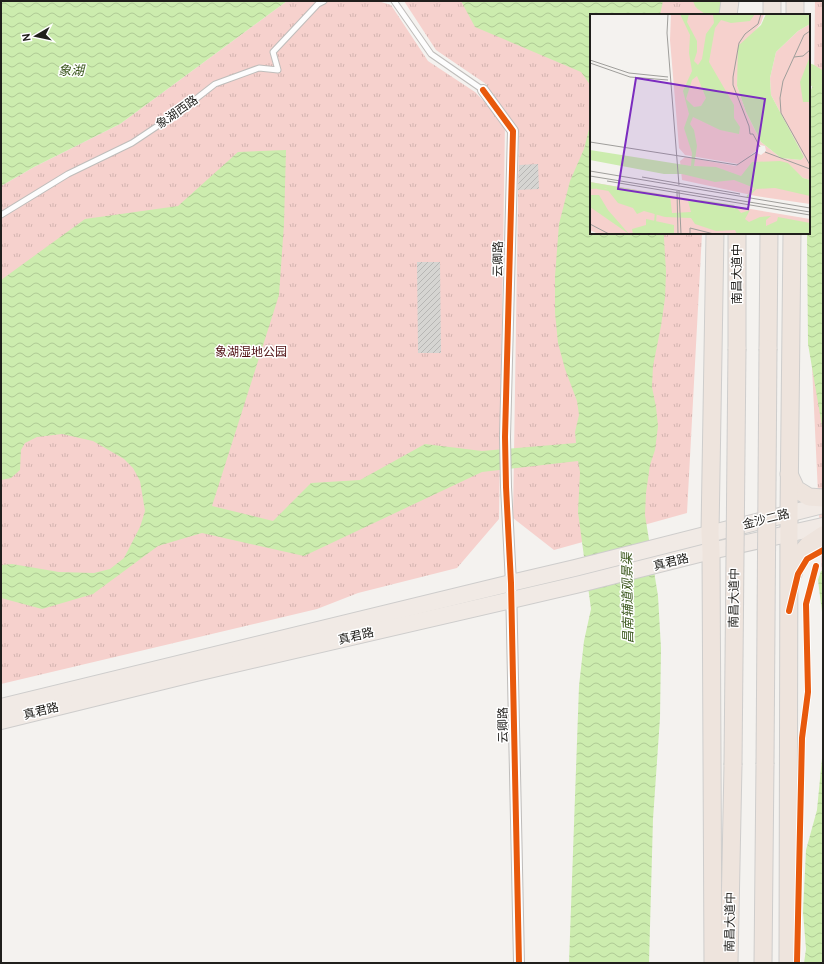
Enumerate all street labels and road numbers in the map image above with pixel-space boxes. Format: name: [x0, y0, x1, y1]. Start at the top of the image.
street label: 象湖西路: [153, 92, 202, 133]
street label: 云卿路: [491, 241, 507, 277]
street label: 南昌大道中: [730, 244, 746, 304]
street label: 金沙二路: [741, 506, 791, 534]
street label: 真君路: [652, 551, 691, 575]
street label: 南昌大道中: [726, 568, 744, 628]
street label: 真君路: [337, 625, 376, 649]
street label: 真君路: [22, 700, 61, 724]
street label: 云卿路: [496, 707, 512, 743]
street label: 南昌大道中: [722, 892, 740, 952]

